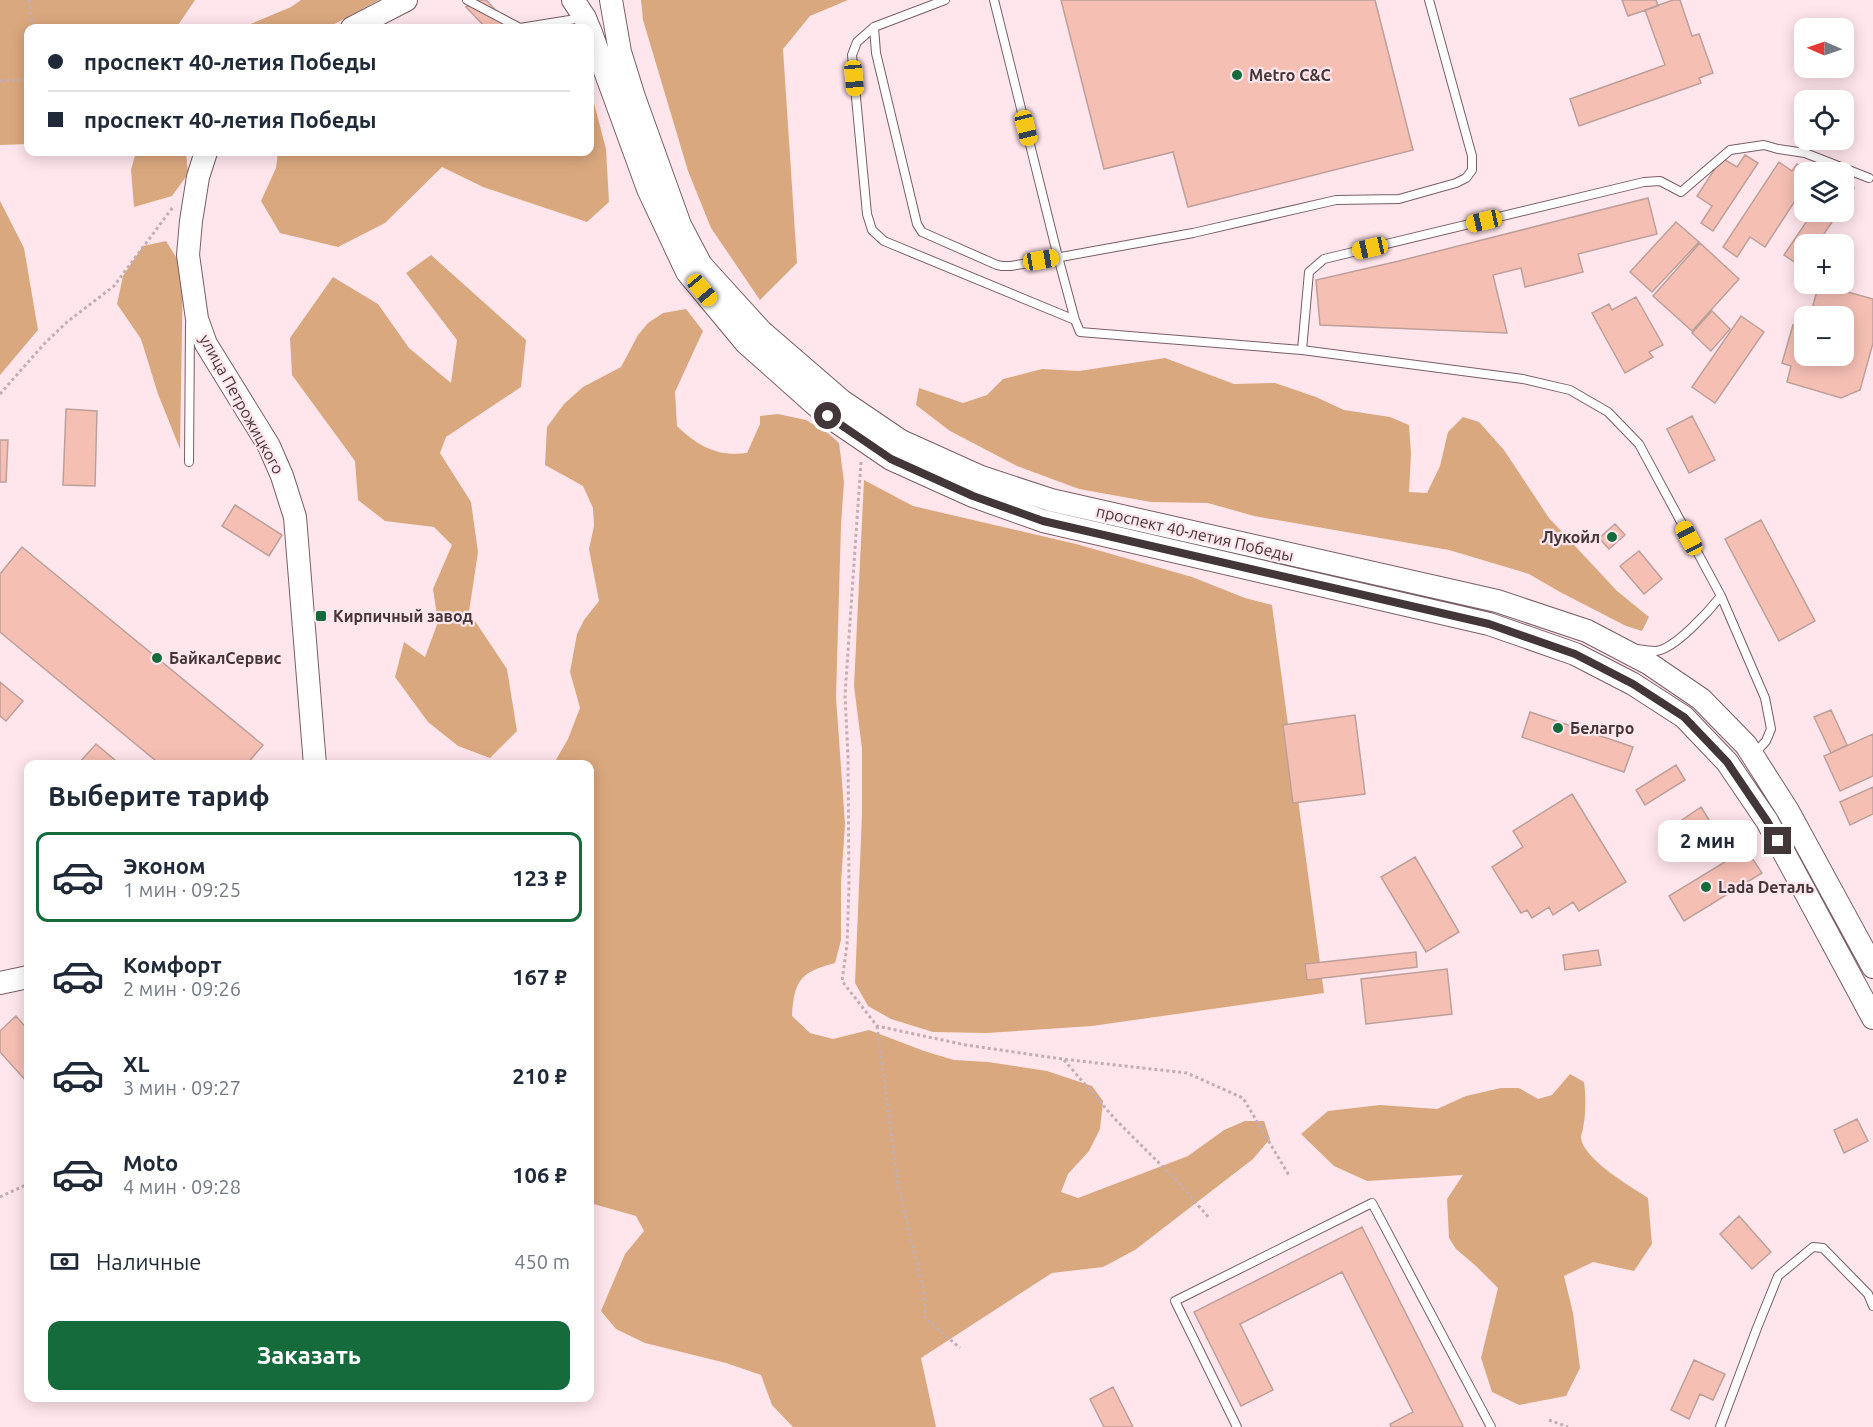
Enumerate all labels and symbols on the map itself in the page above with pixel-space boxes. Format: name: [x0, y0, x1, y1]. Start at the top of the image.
north arrow: [1794, 18, 1854, 78]
car: [843, 59, 865, 97]
place label: Metro C&C: [1249, 66, 1331, 84]
marker: Metro C&C: [1230, 68, 1244, 82]
car: [1013, 108, 1039, 148]
car: [1464, 208, 1504, 234]
car: [1350, 235, 1390, 261]
car: [1022, 248, 1060, 272]
car: [684, 270, 720, 310]
street label: улица Петрожицкого: [196, 331, 288, 477]
route start: [814, 402, 841, 429]
street label: проспект 40-летия Победы: [1095, 502, 1295, 564]
car: [1673, 518, 1705, 558]
place label: Лукойл: [1541, 528, 1600, 546]
marker: Лукойл: [1605, 530, 1619, 544]
place label: Кирпичный завод: [333, 607, 474, 625]
marker: Кирпичный завод: [314, 609, 328, 623]
place label: БайкалСервис: [169, 649, 281, 667]
marker: БайкалСервис: [150, 651, 164, 665]
place label: Белагро: [1570, 719, 1634, 737]
marker: Белагро: [1551, 721, 1565, 735]
callout: 2 мин: [1658, 820, 1757, 862]
route end: [1764, 827, 1791, 854]
place label: Lada Dеталь: [1718, 878, 1814, 896]
marker: Lada Dеталь: [1699, 880, 1713, 894]

